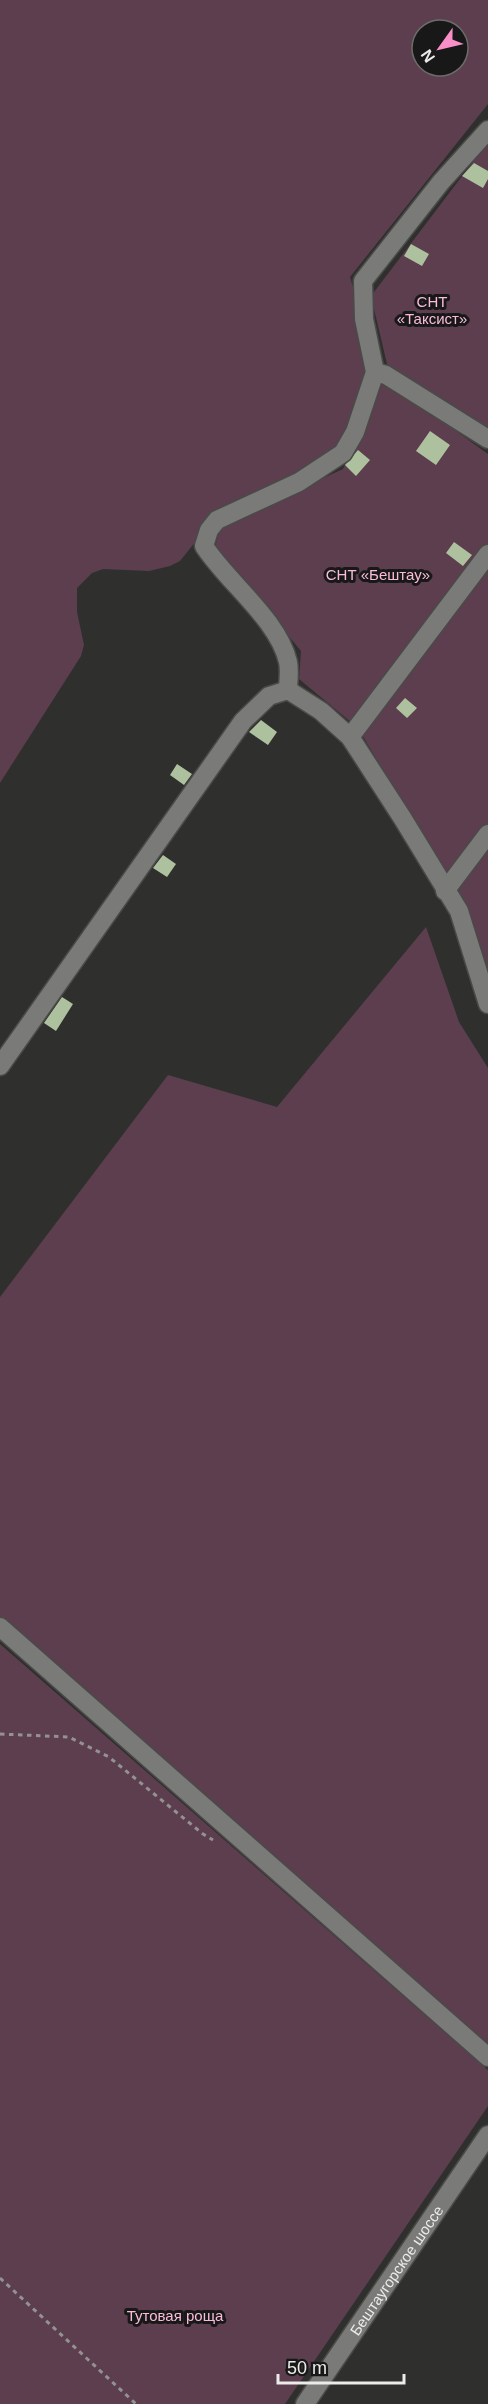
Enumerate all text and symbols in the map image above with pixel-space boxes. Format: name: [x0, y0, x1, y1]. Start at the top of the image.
north arrow: [410, 18, 470, 78]
text: N: [418, 47, 438, 66]
park label: СНТ «Таксист»: [397, 293, 467, 327]
park label: СНТ «Бештау»: [326, 566, 430, 583]
street label: Бештаугорское шоссе: [346, 2202, 446, 2338]
park label: Тутовая роща: [127, 2307, 224, 2324]
scale bar: [278, 2347, 404, 2385]
text: 50 m: [287, 2358, 327, 2378]

